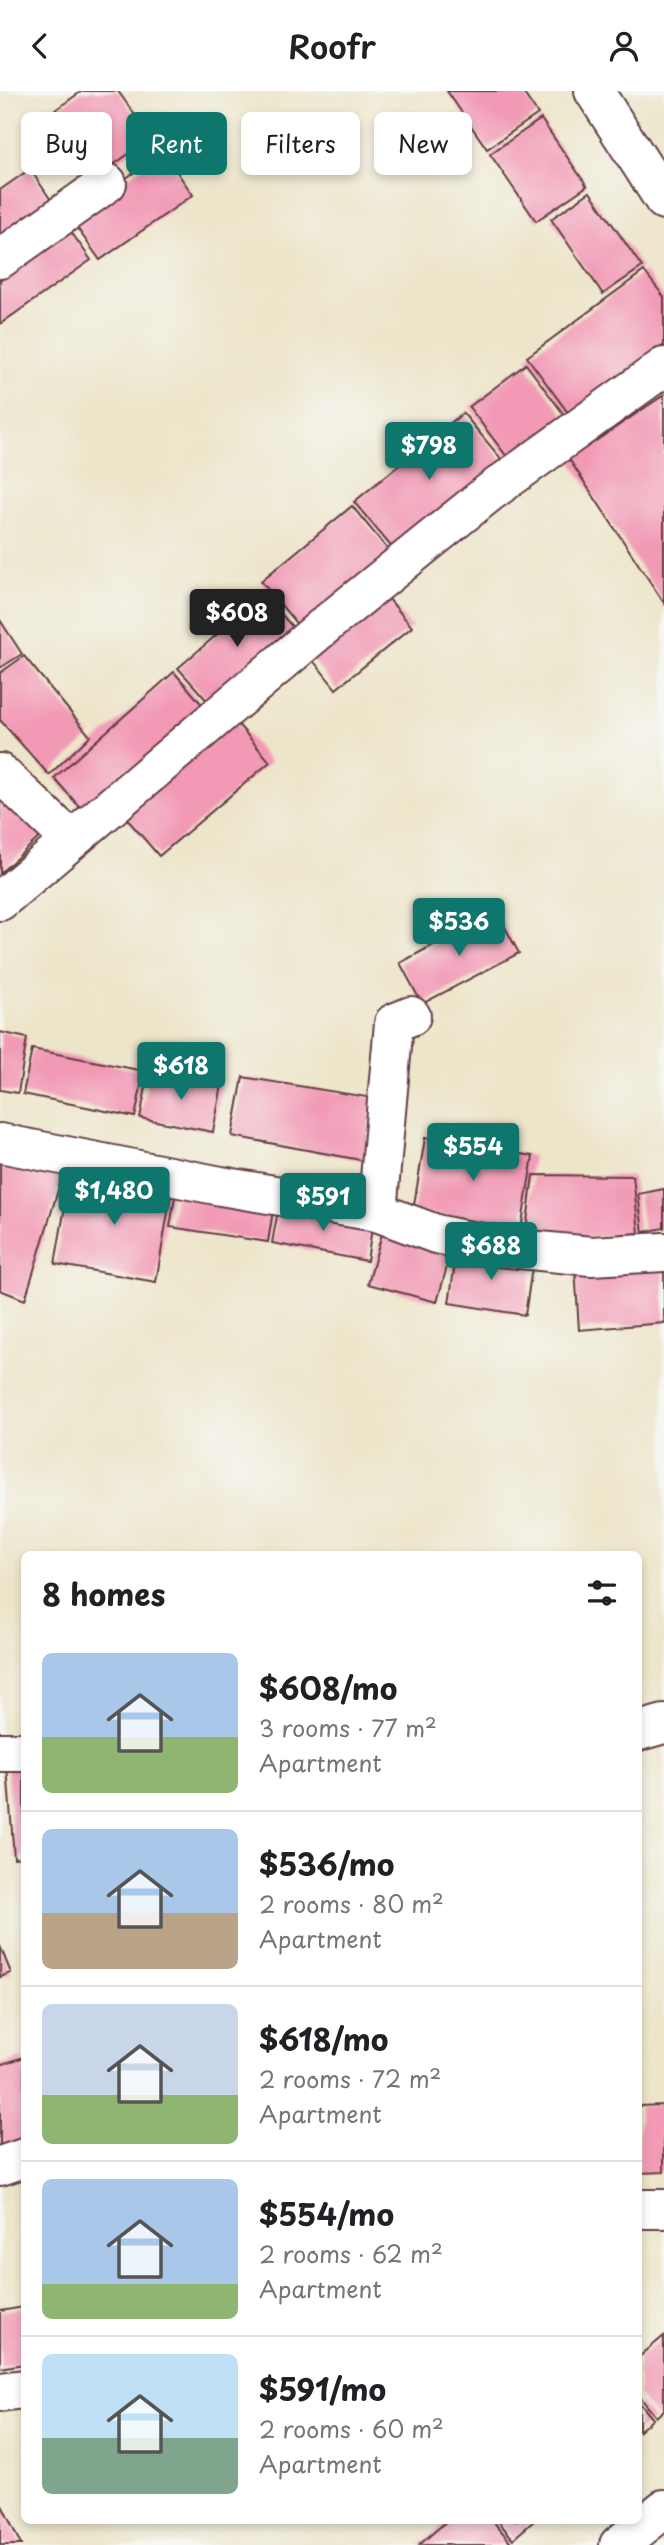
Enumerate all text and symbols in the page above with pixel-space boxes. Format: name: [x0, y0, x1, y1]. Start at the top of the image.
text: Roofr: [288, 22, 376, 70]
icon: back: [21, 27, 59, 65]
icon: person: [605, 27, 643, 65]
chip: Buy: [21, 112, 112, 175]
chip: Rent: [126, 112, 227, 175]
chip: Filters: [241, 112, 360, 175]
chip: New: [374, 112, 472, 175]
pin: $798: [388, 423, 470, 482]
text: $798: [401, 427, 457, 462]
pin: $608: [196, 589, 278, 649]
text: $608: [206, 594, 268, 629]
pin: $536: [418, 899, 500, 958]
text: $536: [429, 903, 489, 938]
pin: $618: [140, 1042, 222, 1102]
text: $618: [153, 1047, 209, 1082]
pin: $554: [432, 1123, 514, 1183]
text: $554: [443, 1128, 503, 1163]
pin: $1,480: [57, 1167, 171, 1227]
text: $1,480: [75, 1172, 153, 1207]
pin: $591: [282, 1173, 364, 1233]
text: $591: [296, 1178, 350, 1213]
pin: $688: [450, 1223, 532, 1282]
text: $688: [461, 1227, 521, 1262]
text: 8 homes: [42, 1571, 165, 1616]
icon: filters: [583, 1574, 621, 1612]
text: $608/mo: [259, 1665, 398, 1710]
icon: home: [98, 1681, 182, 1765]
text: 3 rooms · 77 m²: [259, 1710, 437, 1745]
text: Apartment: [259, 1745, 382, 1780]
text: $536/mo: [259, 1841, 395, 1886]
icon: home: [98, 1857, 182, 1941]
text: 2 rooms · 80 m²: [259, 1886, 444, 1921]
text: Apartment: [259, 1921, 382, 1956]
text: $618/mo: [259, 2016, 388, 2061]
icon: home: [98, 2032, 182, 2116]
text: 2 rooms · 72 m²: [259, 2061, 441, 2096]
text: Apartment: [259, 2096, 382, 2131]
text: $554/mo: [259, 2191, 394, 2236]
icon: home: [98, 2207, 182, 2291]
text: 2 rooms · 62 m²: [259, 2236, 443, 2271]
text: Apartment: [259, 2271, 382, 2306]
text: $591/mo: [259, 2366, 386, 2411]
icon: home: [98, 2382, 182, 2466]
text: 2 rooms · 60 m²: [259, 2411, 444, 2446]
text: Apartment: [259, 2446, 382, 2481]

